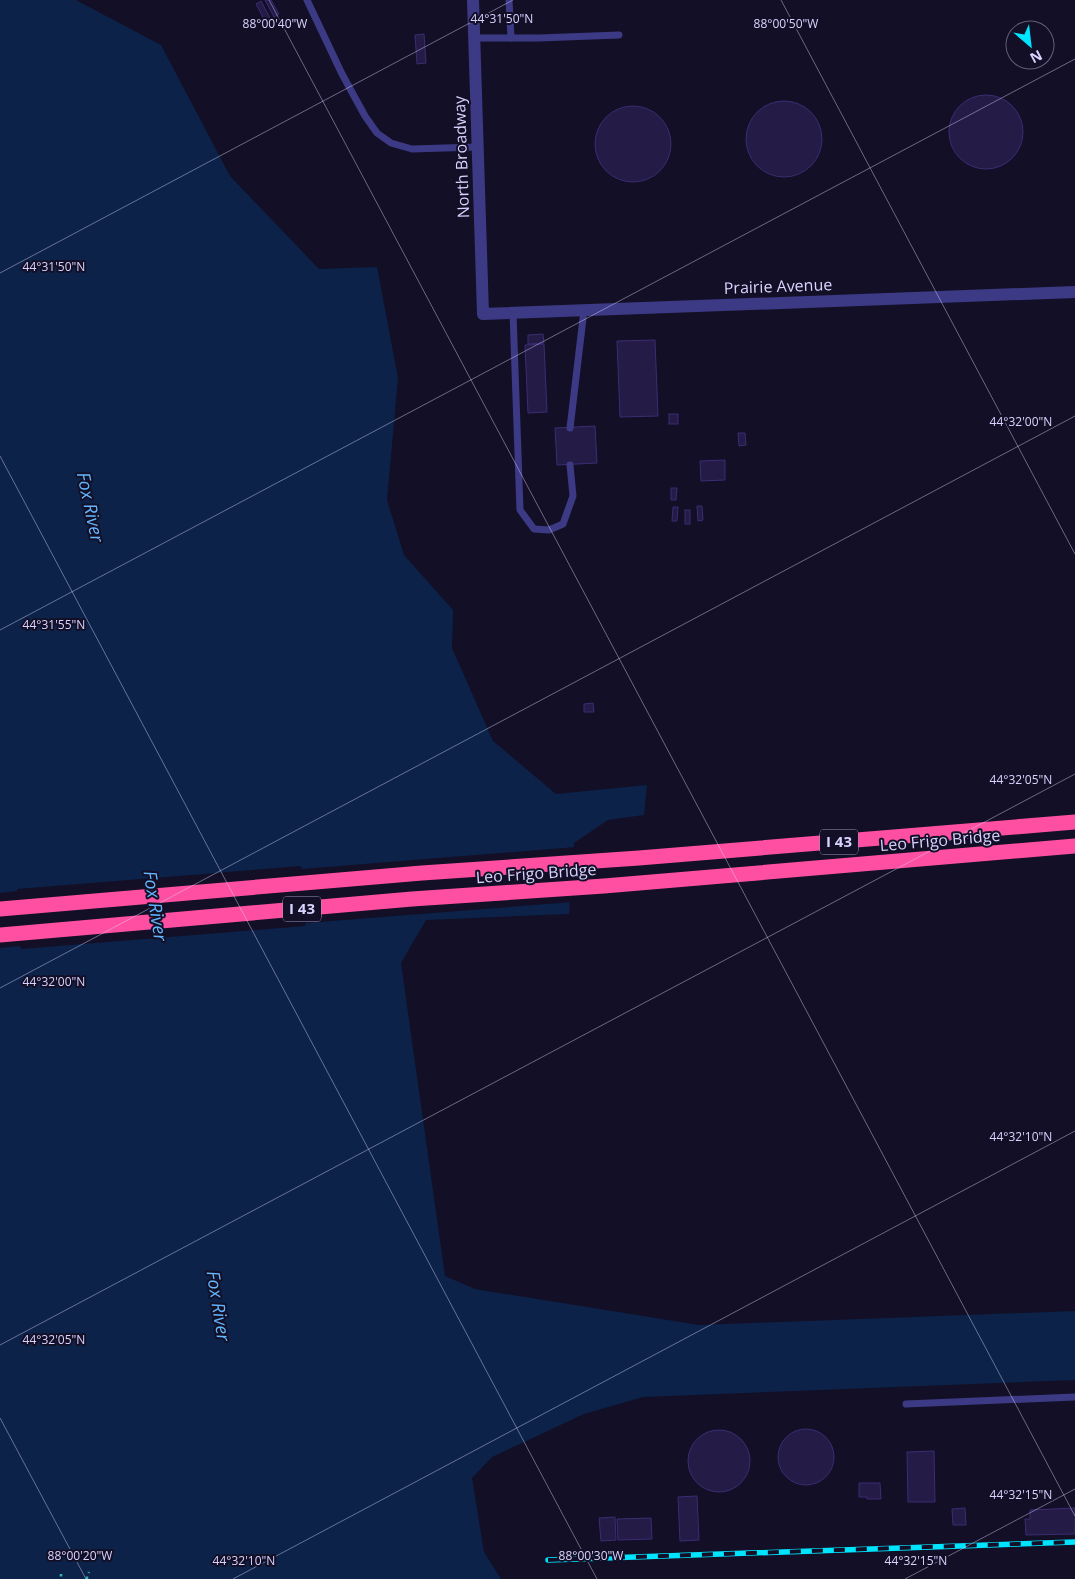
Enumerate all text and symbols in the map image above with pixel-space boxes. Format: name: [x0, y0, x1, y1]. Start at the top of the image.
text: 44°31'50"N: [471, 10, 533, 27]
text: 88°00'40"W: [243, 15, 307, 32]
text: 88°00'50"W: [754, 15, 818, 32]
north arrow: [1005, 20, 1055, 70]
text: N: [1027, 46, 1046, 68]
street label: North Broadway: [448, 94, 474, 219]
text: 44°31'50"N: [23, 258, 85, 275]
street label: Prairie Avenue: [723, 273, 833, 299]
text: 44°32'00"N: [990, 413, 1052, 430]
water label: Fox River: [72, 469, 110, 545]
text: 44°31'55"N: [23, 616, 85, 633]
text: 44°32'05"N: [990, 771, 1052, 788]
street label: Leo Frigo Bridge: [879, 824, 1001, 856]
road number: I 43: [820, 830, 858, 854]
street label: Leo Frigo Bridge: [475, 858, 597, 888]
water label: Fox River: [139, 869, 174, 944]
road number: I 43: [283, 896, 321, 922]
text: 44°32'00"N: [23, 973, 85, 990]
text: 44°32'10"N: [990, 1128, 1052, 1145]
water label: Fox River: [202, 1269, 237, 1344]
text: 44°32'05"N: [23, 1331, 85, 1348]
text: 44°32'15"N: [990, 1486, 1052, 1503]
text: 88°00'20"W: [48, 1547, 112, 1564]
text: 88°00'30"W: [559, 1547, 623, 1564]
text: 44°32'10"N: [213, 1552, 275, 1569]
text: 44°32'15"N: [885, 1552, 947, 1569]

